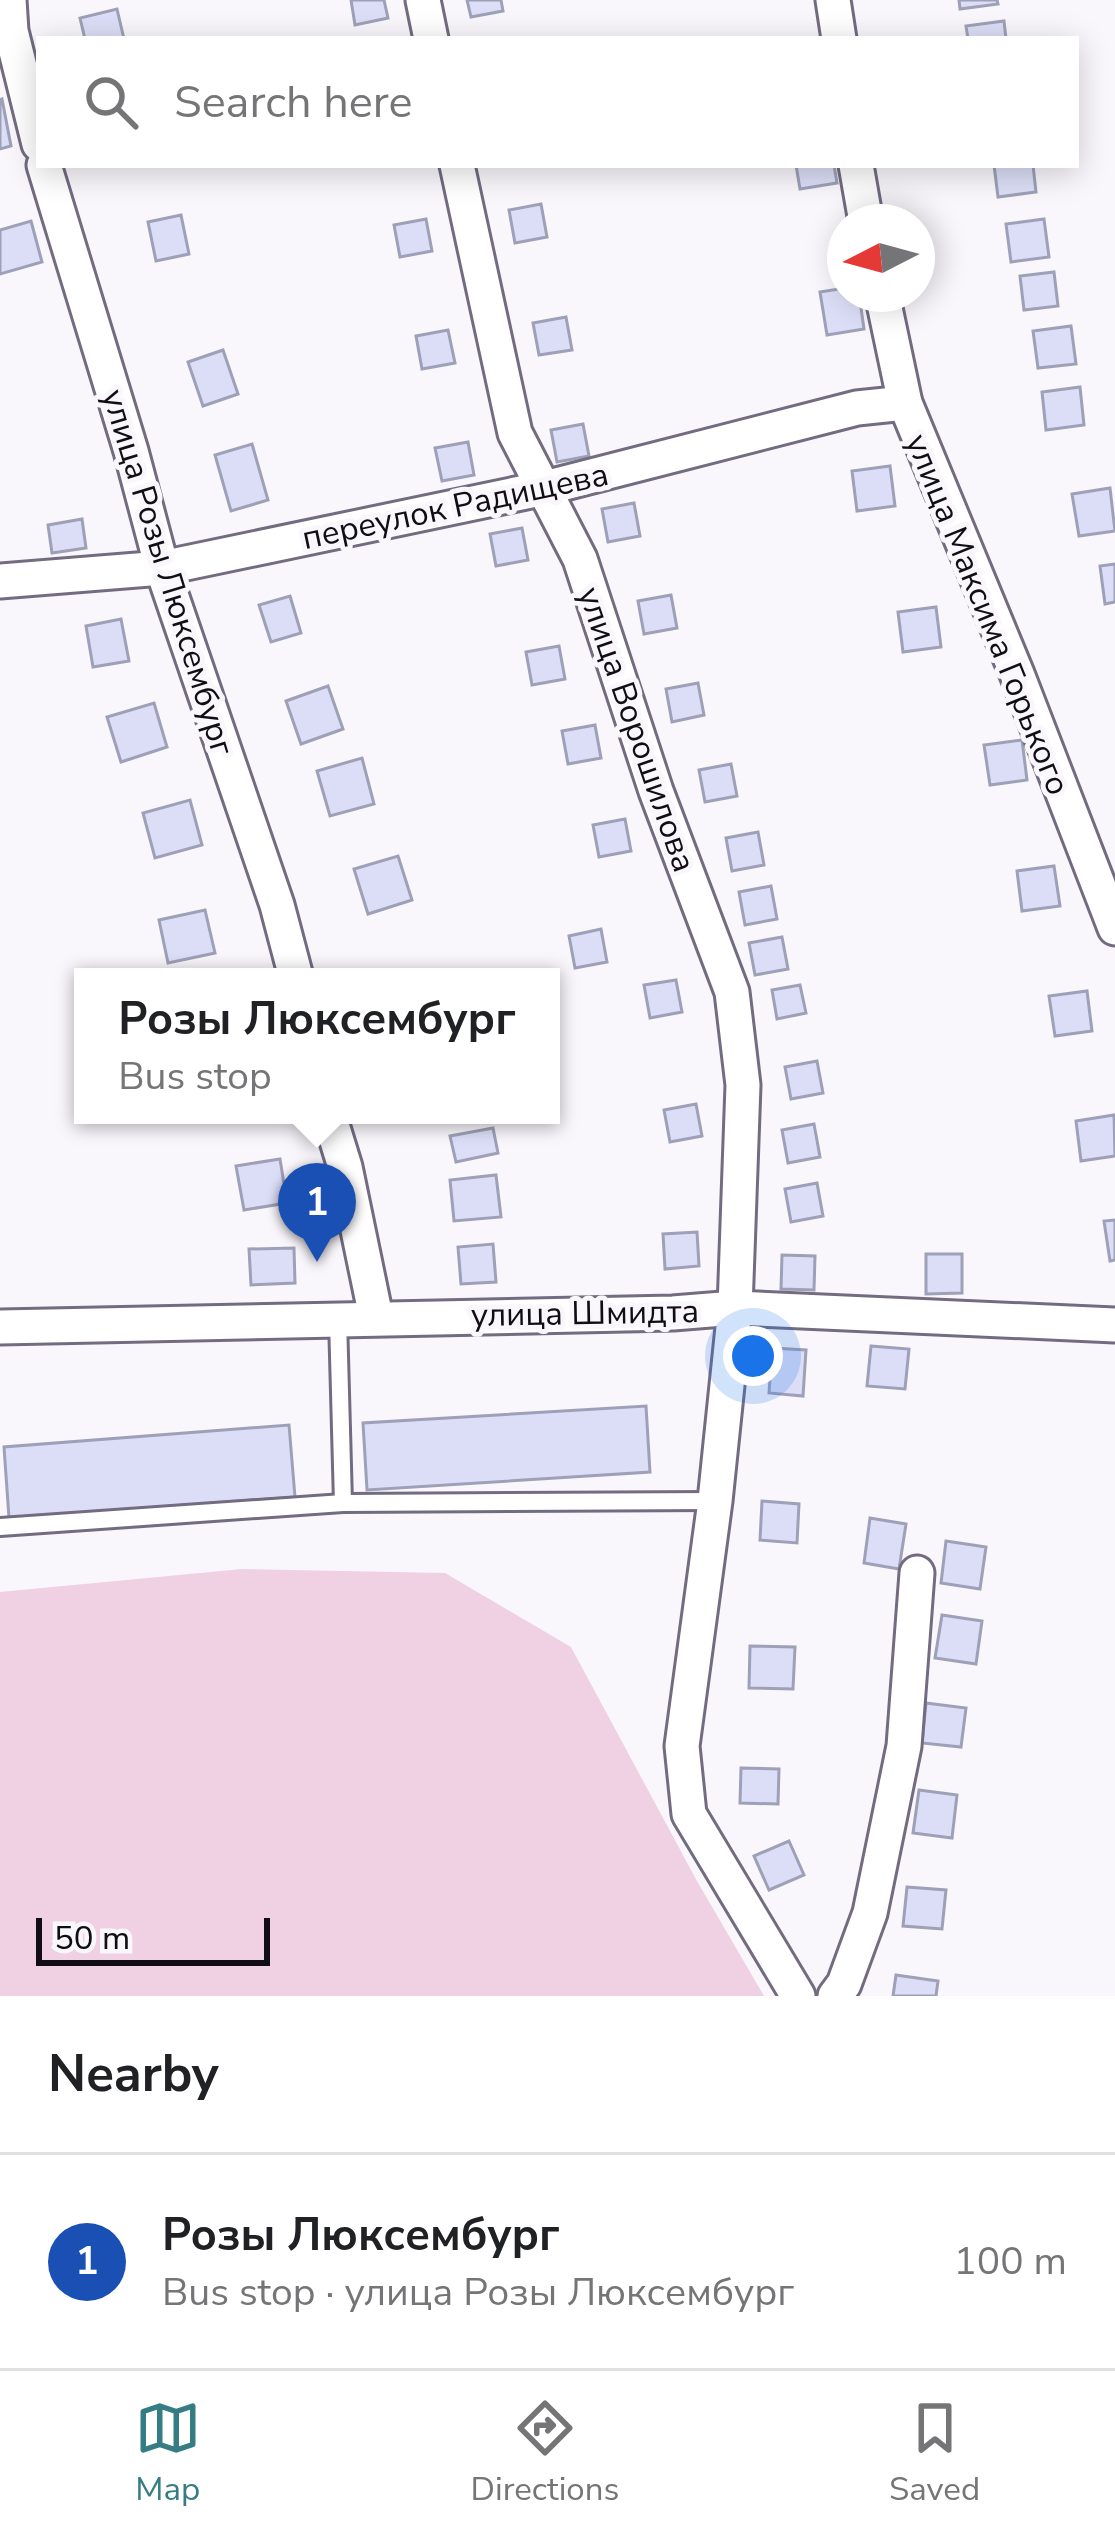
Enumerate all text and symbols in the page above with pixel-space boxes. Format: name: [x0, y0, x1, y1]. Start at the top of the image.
search box: [36, 36, 1079, 168]
icon: search: [78, 69, 144, 135]
text: Search here: [174, 72, 413, 133]
north arrow: [827, 204, 935, 312]
street label: улица Розы Люксембург: [90, 384, 245, 761]
street label: улица Максима Горького: [894, 427, 1081, 802]
street label: переулок Радищева: [298, 452, 613, 561]
street label: улица Ворошилова: [567, 581, 707, 878]
popup: [74, 968, 560, 1124]
text: Розы Люксембург: [118, 989, 516, 1050]
text: Bus stop: [118, 1050, 272, 1103]
pin: 1: [278, 1163, 356, 1262]
street label: улица Шмидта: [471, 1289, 700, 1338]
your location: [723, 1326, 783, 1386]
scale bar: [36, 1912, 270, 1965]
text: 50 m: [54, 1916, 130, 1961]
text: Nearby: [48, 2039, 219, 2109]
text: Розы Люксембург: [162, 2205, 560, 2266]
text: 1: [75, 2235, 99, 2288]
text: 100 m: [953, 2235, 1067, 2288]
text: Bus stop · улица Розы Люксембург: [162, 2266, 794, 2319]
tab: Map: [135, 2395, 201, 2512]
tab: Directions: [471, 2395, 619, 2512]
tab: Saved: [889, 2395, 980, 2512]

